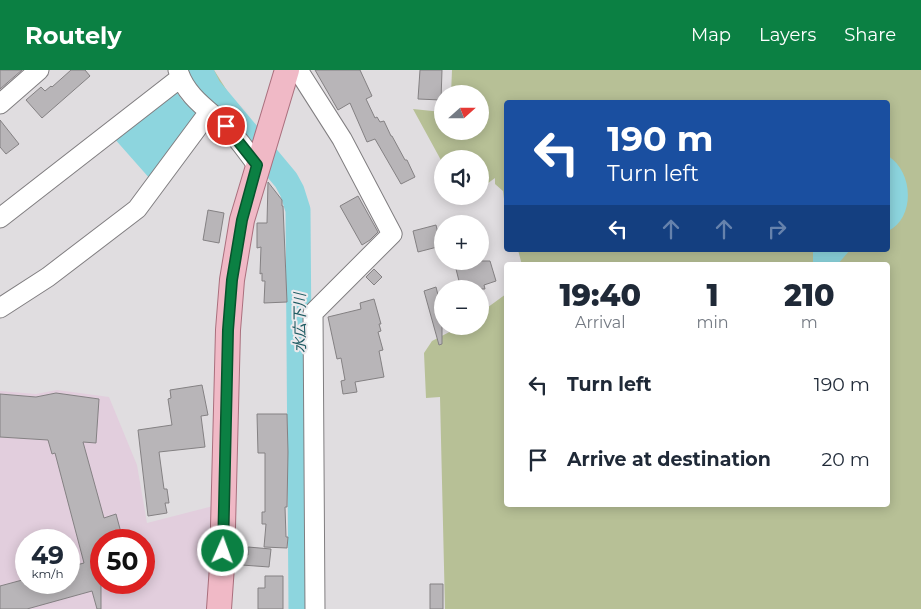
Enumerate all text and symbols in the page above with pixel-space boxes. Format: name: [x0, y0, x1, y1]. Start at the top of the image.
text: Routely: [25, 21, 122, 50]
text: Map: [691, 24, 731, 46]
text: Layers: [759, 24, 816, 46]
text: Share: [844, 24, 896, 46]
north arrow: [434, 85, 489, 140]
map controls: [434, 85, 489, 335]
pin: [205, 105, 247, 147]
icon: arrive: [212, 112, 240, 140]
text: 190 m: [607, 117, 713, 160]
icon: left: [524, 120, 589, 185]
button: sound: [434, 150, 489, 205]
text: Turn left: [607, 160, 699, 187]
button: +: [434, 215, 489, 270]
icon: left: [604, 215, 632, 243]
icon: ahead: [657, 215, 685, 243]
icon: ahead: [710, 215, 738, 243]
icon: right: [763, 215, 791, 243]
text: 19:40: [559, 277, 641, 314]
text: 1: [706, 277, 719, 314]
text: 210: [784, 277, 835, 314]
button: −: [434, 280, 489, 335]
water label: 水広下川: [290, 291, 309, 353]
text: Arrival: [575, 313, 625, 332]
text: min: [696, 313, 729, 332]
text: m: [801, 313, 818, 332]
icon: left: [524, 371, 552, 399]
text: Turn left: [567, 373, 652, 396]
text: 190 m: [814, 373, 870, 396]
icon: arrive: [524, 446, 552, 474]
text: Arrive at destination: [567, 448, 771, 471]
text: 20 m: [822, 448, 870, 471]
position arrow: [196, 524, 248, 576]
speed limit sign: 50: [90, 529, 155, 594]
text: 49: [31, 540, 64, 570]
text: km/h: [31, 566, 64, 581]

